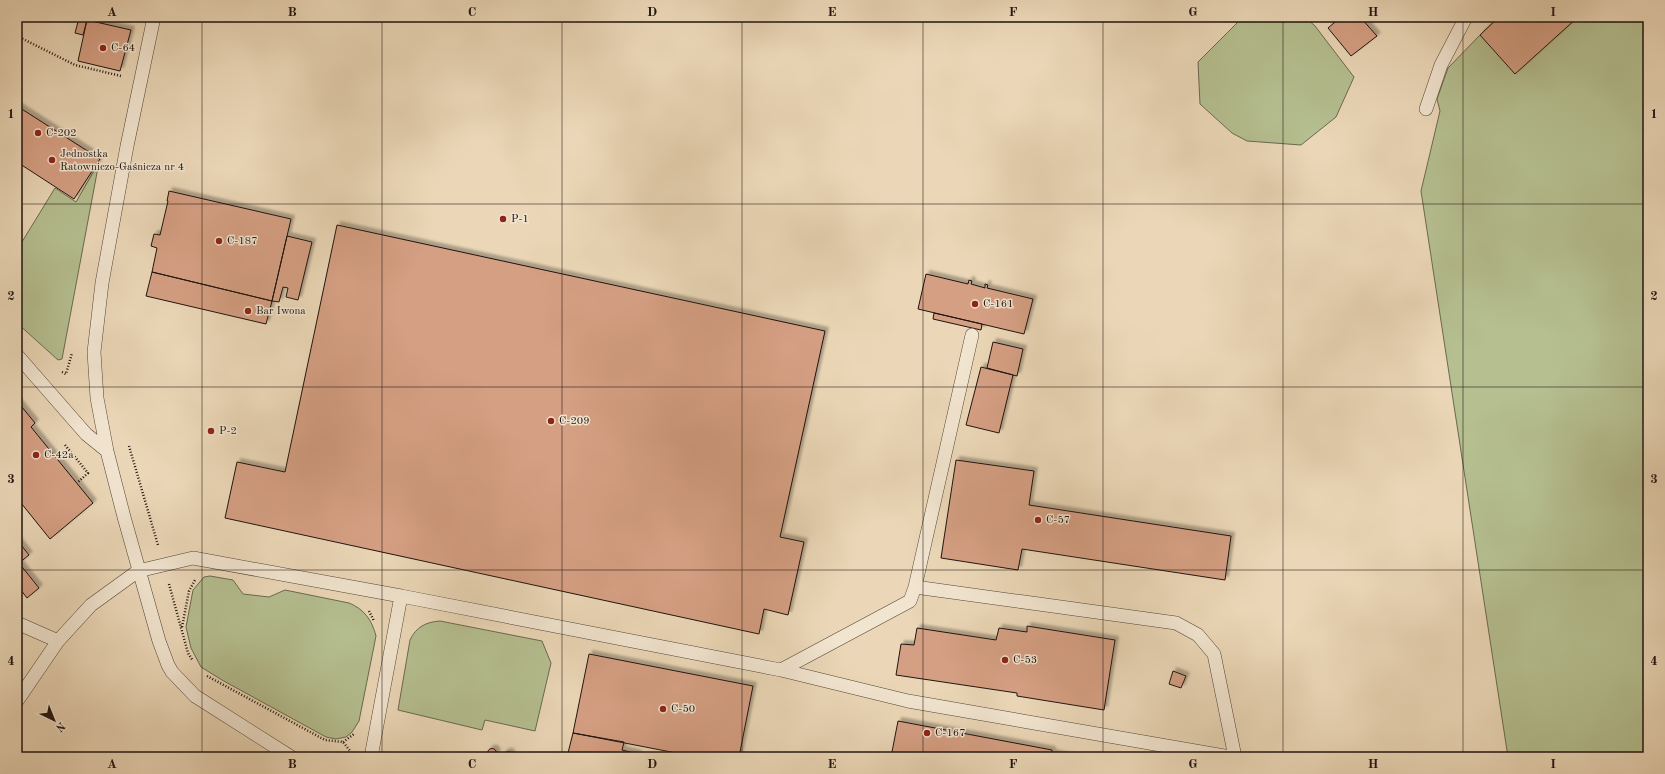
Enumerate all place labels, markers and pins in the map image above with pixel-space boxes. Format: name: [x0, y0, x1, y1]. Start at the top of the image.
marker: C-64: [98, 43, 108, 53]
place label: C-64: [111, 43, 135, 54]
marker: C-202: [33, 128, 43, 138]
place label: C-202: [46, 128, 77, 139]
place label: Jednostka Ratowniczo-Gaśnicza nr 4: [60, 149, 184, 173]
marker: Jednostka Ratowniczo-Gaśnicza nr 4: [47, 155, 57, 165]
marker: P-1: [498, 214, 508, 224]
place label: P-1: [511, 214, 529, 225]
marker: C-187: [214, 236, 224, 246]
place label: C-187: [227, 236, 258, 247]
marker: C-161: [970, 299, 980, 309]
place label: C-161: [983, 299, 1014, 310]
marker: Bar Iwona: [243, 306, 253, 316]
place label: Bar Iwona: [256, 306, 306, 317]
marker: C-209: [546, 416, 556, 426]
place label: C-209: [559, 416, 590, 427]
marker: P-2: [206, 426, 216, 436]
place label: P-2: [219, 426, 237, 437]
marker: C-42a: [31, 450, 41, 460]
place label: C-42a: [44, 450, 74, 461]
marker: C-57: [1033, 515, 1043, 525]
place label: C-57: [1046, 515, 1070, 526]
marker: C-53: [1000, 655, 1010, 665]
place label: C-53: [1013, 655, 1037, 666]
marker: C-50: [658, 704, 668, 714]
place label: C-50: [671, 704, 695, 715]
marker: C-167: [922, 728, 932, 738]
place label: C-167: [935, 728, 966, 739]

